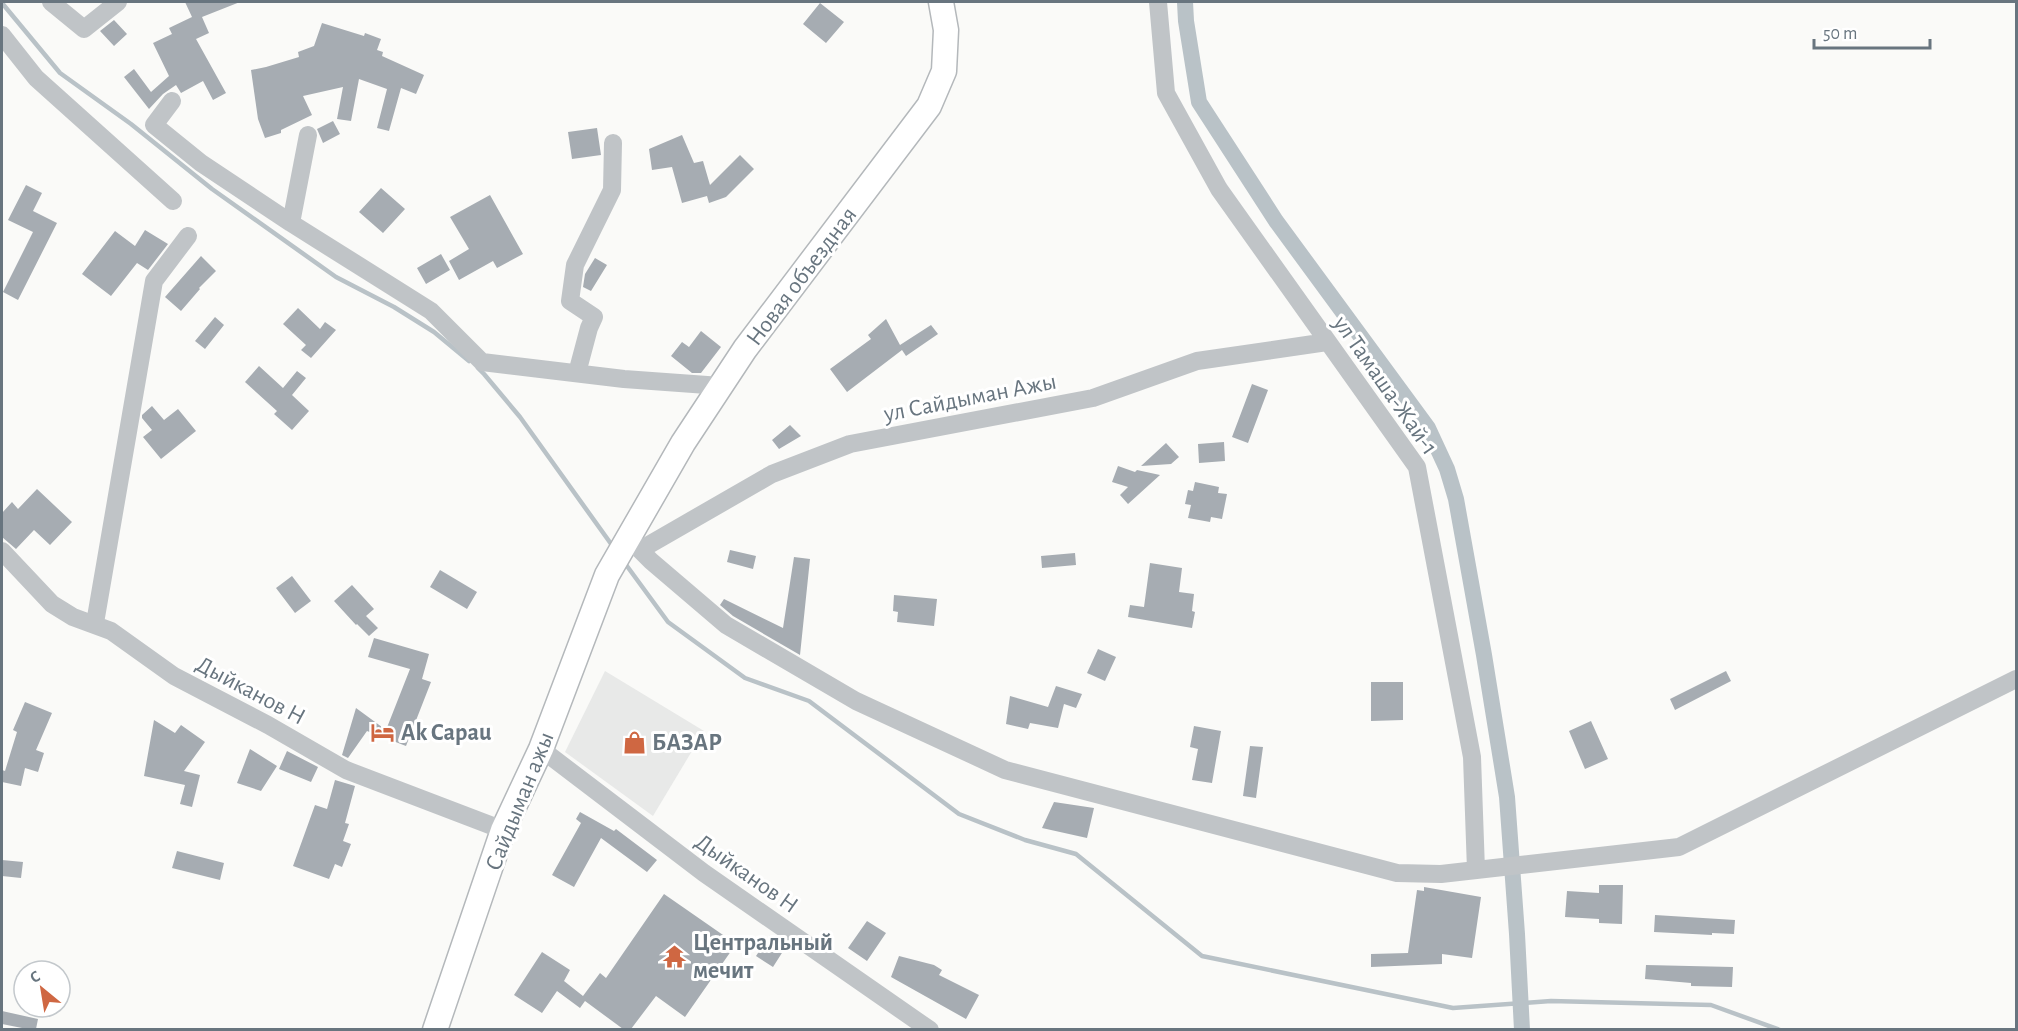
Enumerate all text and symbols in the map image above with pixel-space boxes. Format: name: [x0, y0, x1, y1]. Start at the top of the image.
scale bar: [1814, 12, 1930, 50]
text: 50 m: [1823, 25, 1857, 43]
street label: Новая объездная: [742, 203, 862, 350]
street label: ул Тамаша-Жай-1: [1328, 311, 1442, 459]
street label: ул Сайдыман Ажы: [881, 370, 1058, 427]
street label: Дыйканов Н: [192, 652, 309, 730]
hotel icon: Ak Capau: [370, 719, 396, 745]
place label: Ak Capau: [401, 721, 492, 745]
street label: Сайдыман ажы: [481, 729, 559, 874]
shop icon: БАЗАР: [621, 729, 647, 755]
place label: БАЗАР: [652, 731, 722, 755]
street label: Дыйканов Н: [690, 830, 802, 918]
place label: Центральный мечит: [693, 931, 833, 983]
temple icon: Центральный мечит: [662, 943, 688, 969]
north arrow: [12, 959, 72, 1019]
text: С: [27, 968, 43, 986]

